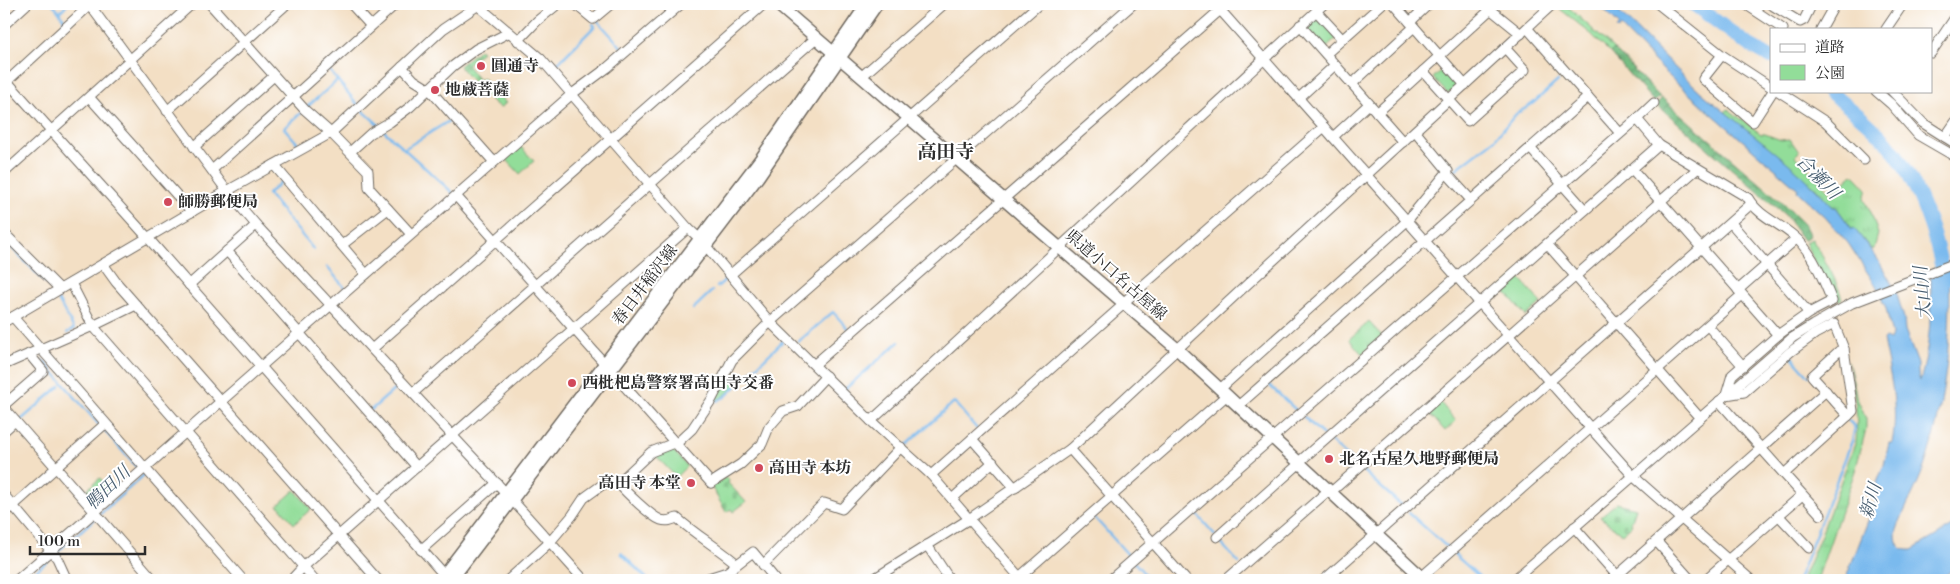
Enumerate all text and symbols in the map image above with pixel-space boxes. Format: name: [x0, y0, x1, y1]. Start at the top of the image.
legend: [1770, 28, 1932, 92]
text: 道路: [1815, 38, 1845, 57]
place label: 圓通寺: [491, 56, 539, 76]
marker: 圓通寺: [475, 60, 487, 72]
text: 公園: [1815, 64, 1845, 83]
place label: 地蔵菩薩: [445, 80, 509, 100]
marker: 地蔵菩薩: [429, 84, 441, 96]
district label: 高田寺: [917, 140, 975, 164]
water label: 合瀬川: [1791, 150, 1846, 206]
place label: 師勝郵便局: [178, 192, 258, 212]
marker: 師勝郵便局: [162, 196, 174, 208]
street label: 県道小口名古屋線: [1061, 225, 1171, 325]
street label: 春日井稲沢線: [608, 241, 682, 329]
water label: 大山川: [1909, 263, 1937, 321]
place label: 西枇杷島警察署高田寺交番: [582, 373, 774, 393]
marker: 西枇杷島警察署高田寺交番: [566, 377, 578, 389]
place label: 北名古屋久地野郵便局: [1339, 449, 1499, 469]
marker: 北名古屋久地野郵便局: [1323, 453, 1335, 465]
place label: 高田寺 本坊: [769, 458, 852, 478]
water label: 鴨田川: [81, 460, 137, 515]
marker: 高田寺 本坊: [753, 462, 765, 474]
place label: 高田寺 本堂: [598, 473, 681, 493]
marker: 高田寺 本堂: [685, 477, 697, 489]
water label: 新川: [1855, 479, 1888, 521]
scale bar: [30, 524, 145, 556]
text: 100 m: [38, 532, 80, 551]

